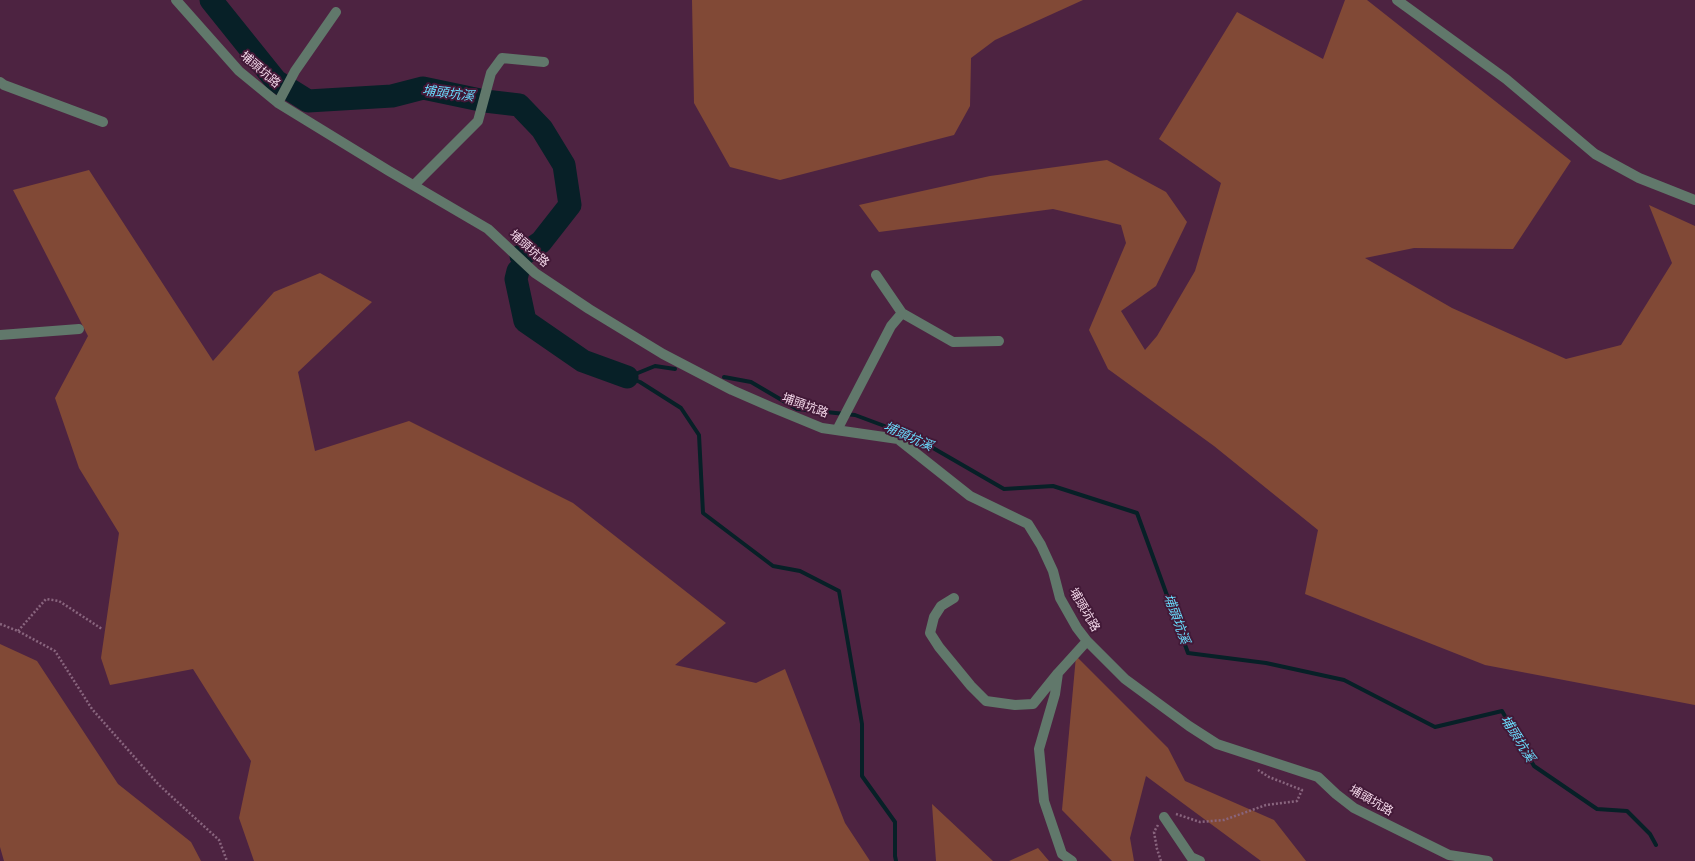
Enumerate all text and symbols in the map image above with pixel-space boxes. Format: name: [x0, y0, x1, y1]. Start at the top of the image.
street label: 埔頭坑路: [237, 49, 283, 91]
water label: 埔頭坑溪: [421, 83, 475, 105]
street label: 埔頭坑路: [506, 228, 552, 270]
street label: 埔頭坑路: [780, 391, 830, 421]
water label: 埔頭坑溪: [881, 419, 935, 455]
street label: 埔頭坑路: [1066, 586, 1102, 634]
water label: 埔頭坑溪: [1160, 592, 1192, 646]
water label: 埔頭坑溪: [1497, 713, 1537, 765]
street label: 埔頭坑路: [1347, 783, 1395, 819]

